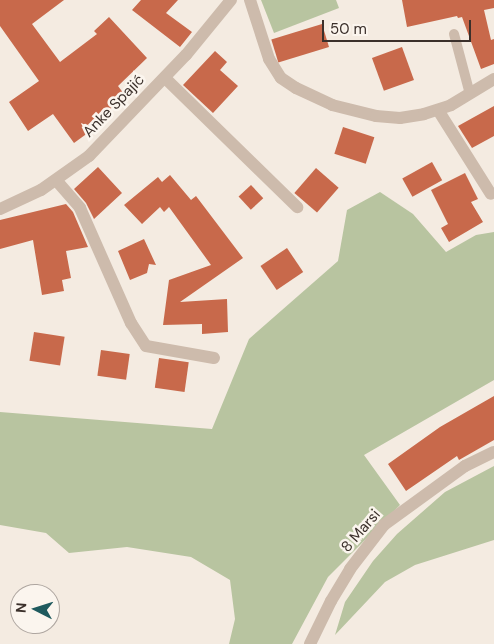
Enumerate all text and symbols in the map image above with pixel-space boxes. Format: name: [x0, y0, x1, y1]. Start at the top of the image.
scale bar: [324, 10, 473, 42]
text: 50 m: [330, 19, 367, 39]
street label: Anke Spajić: [80, 71, 148, 141]
street label: 8 Marsi: [338, 506, 384, 556]
north arrow: [10, 584, 60, 634]
text: N: [12, 602, 30, 614]

